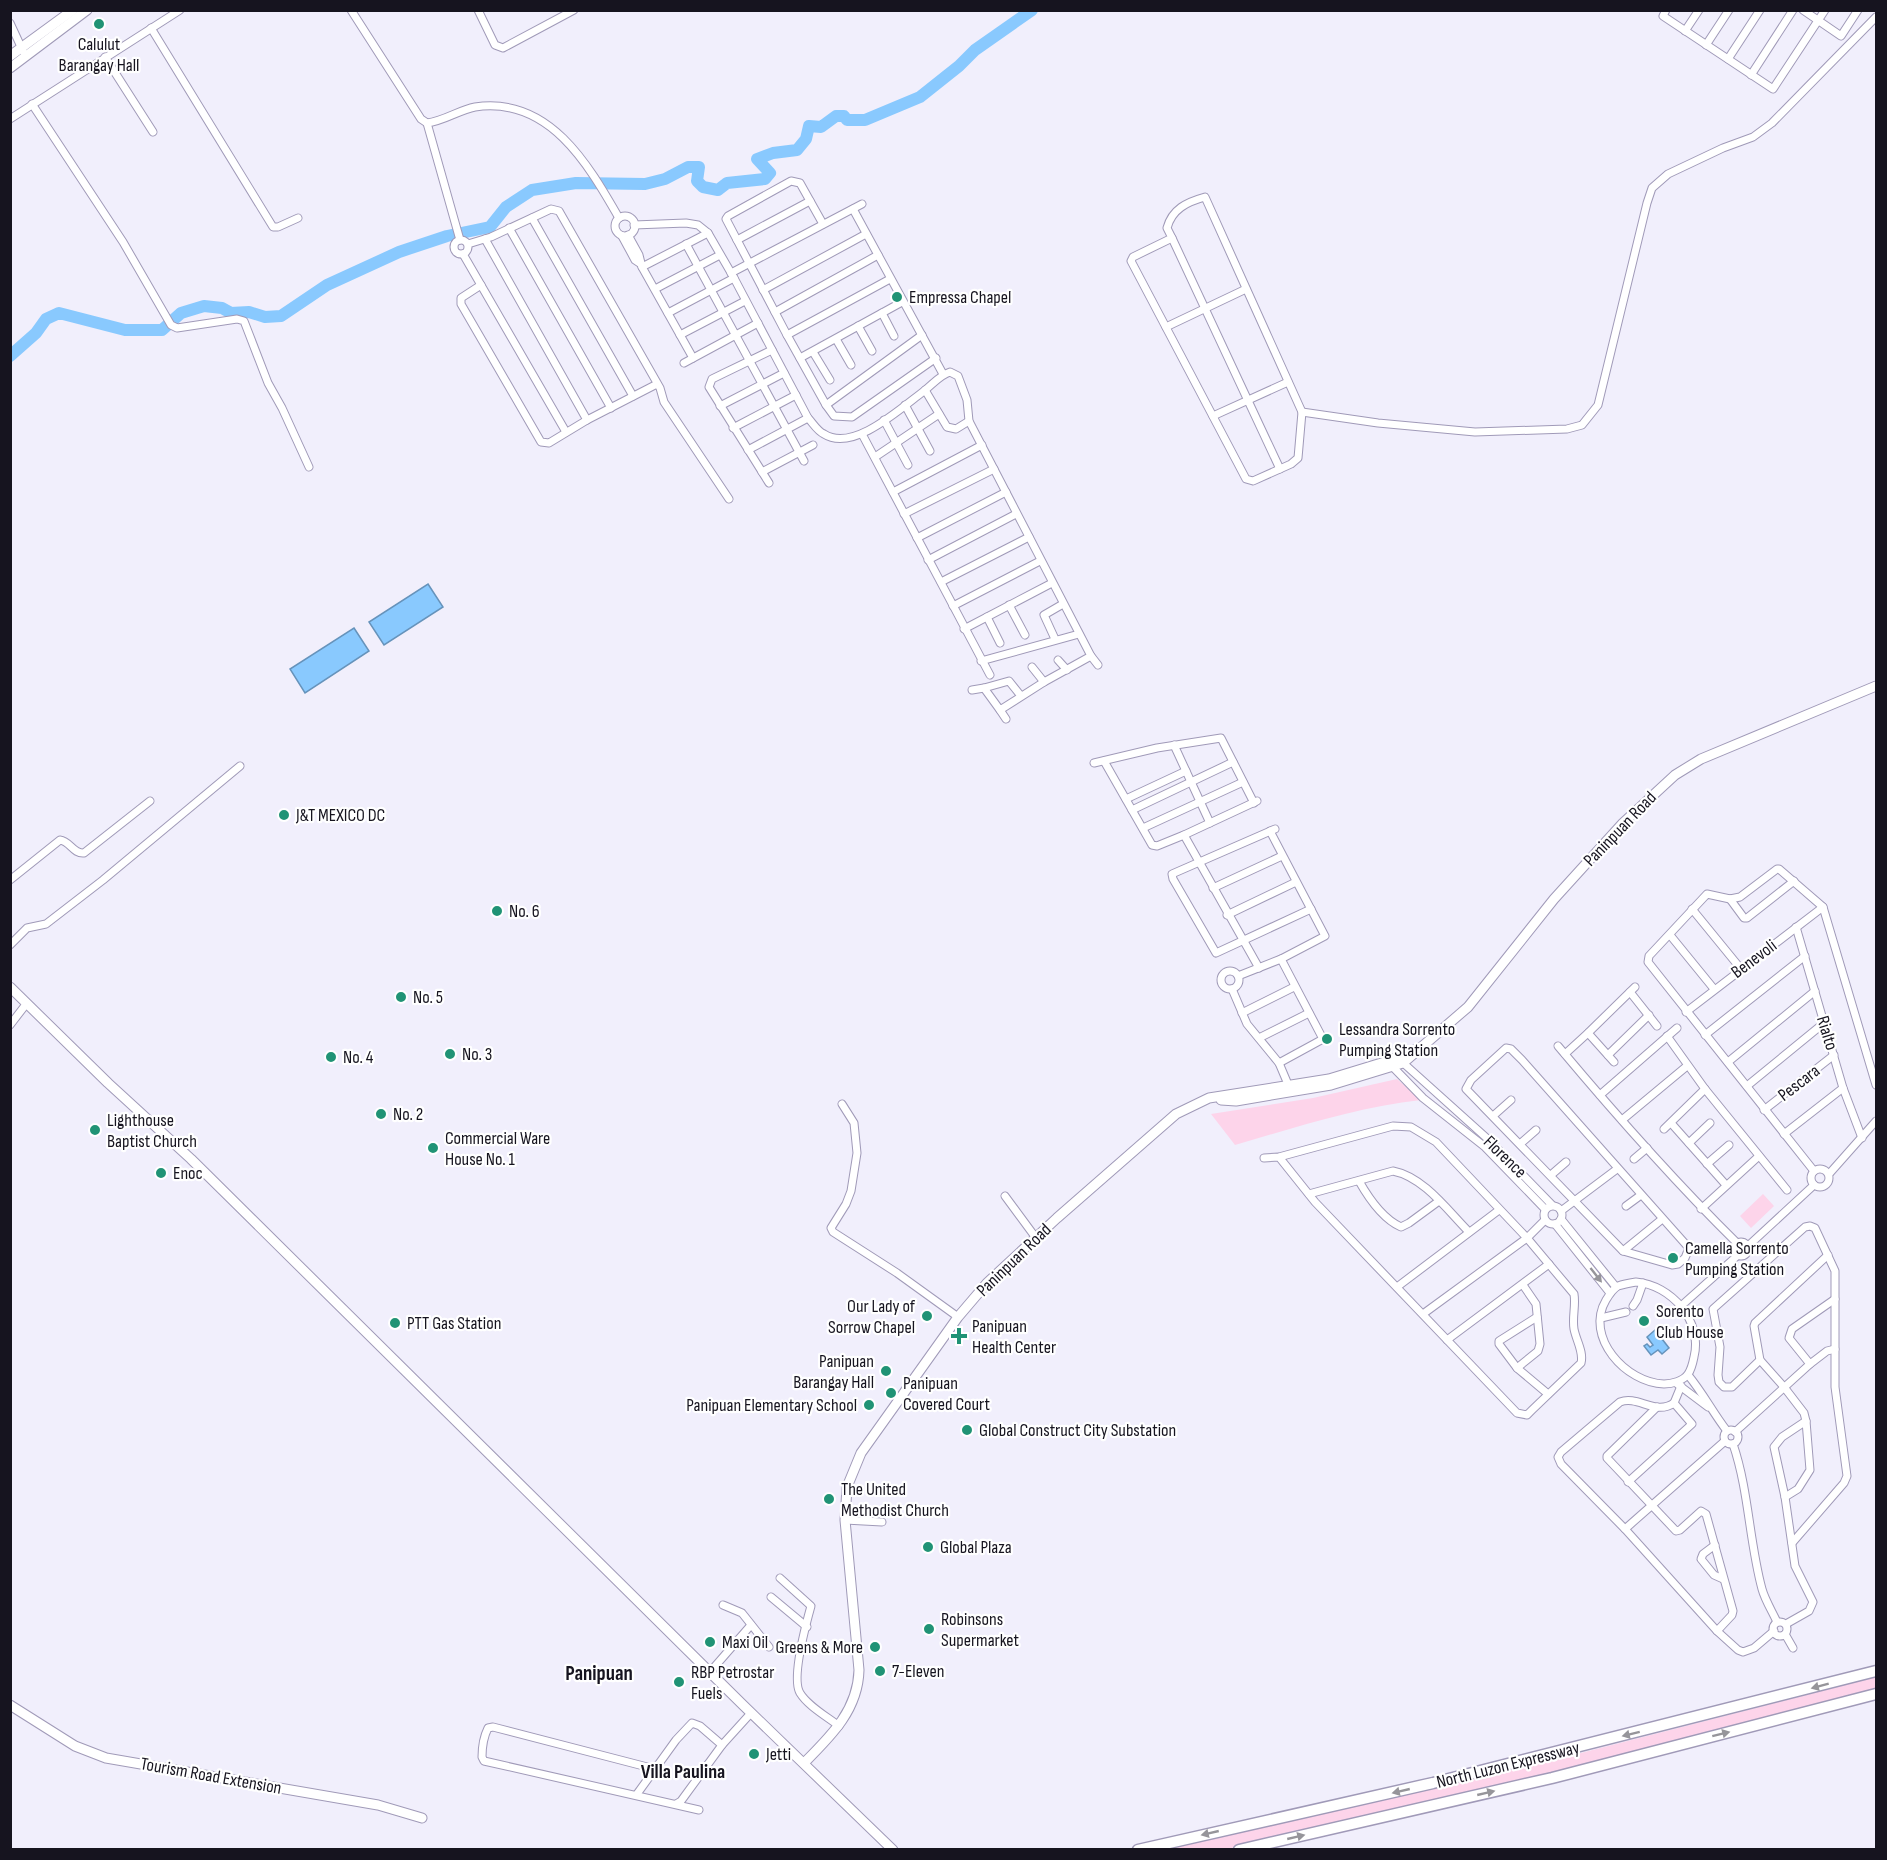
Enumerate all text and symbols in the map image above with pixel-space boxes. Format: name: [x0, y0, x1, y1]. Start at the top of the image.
marker: Calulut Barangay Hall: [92, 17, 106, 31]
place label: Calulut Barangay Hall: [59, 34, 139, 76]
place label: Empressa Chapel: [909, 287, 1011, 308]
marker: Empressa Chapel: [890, 290, 904, 304]
street label: Paninpuan Road: [1579, 787, 1661, 871]
place label: J&T MEXICO DC: [295, 805, 385, 826]
marker: J&T MEXICO DC: [277, 808, 291, 822]
place label: No. 6: [509, 901, 540, 922]
marker: No. 6: [490, 904, 504, 918]
street label: Benevoli: [1727, 935, 1781, 983]
place label: No. 5: [413, 987, 443, 1008]
marker: No. 5: [394, 990, 408, 1004]
street label: Rialto: [1812, 1013, 1842, 1053]
place label: Lessandra Sorrento Pumping Station: [1339, 1019, 1455, 1061]
marker: Lessandra Sorrento Pumping Station: [1320, 1032, 1334, 1046]
place label: No. 3: [462, 1044, 492, 1065]
place label: No. 4: [343, 1047, 374, 1068]
marker: No. 3: [443, 1047, 457, 1061]
marker: No. 4: [324, 1050, 338, 1064]
street label: Pescara: [1774, 1060, 1824, 1106]
place label: No. 2: [393, 1104, 423, 1125]
marker: No. 2: [374, 1107, 388, 1121]
place label: Lighthouse Baptist Church: [107, 1110, 197, 1152]
marker: Lighthouse Baptist Church: [88, 1123, 102, 1137]
place label: Commercial Ware House No. 1: [445, 1128, 550, 1170]
street label: Florence: [1479, 1131, 1531, 1183]
marker: Commercial Ware House No. 1: [426, 1141, 440, 1155]
place label: Enoc: [173, 1163, 203, 1184]
marker: Enoc: [154, 1166, 168, 1180]
street label: Paninpuan Road: [972, 1219, 1056, 1301]
place label: Camella Sorrento Pumping Station: [1685, 1238, 1789, 1280]
marker: Camella Sorrento Pumping Station: [1666, 1251, 1680, 1265]
one-way arrow: [1589, 1267, 1602, 1283]
place label: Our Lady of Sorrow Chapel: [828, 1296, 916, 1338]
place label: Sorento Club House: [1656, 1301, 1724, 1343]
marker: Our Lady of Sorrow Chapel: [920, 1309, 934, 1323]
place label: PTT Gas Station: [407, 1313, 501, 1334]
marker: Sorento Club House: [1637, 1314, 1651, 1328]
marker: PTT Gas Station: [388, 1316, 402, 1330]
place label: Panipuan Health Center: [972, 1316, 1056, 1358]
marker: Panipuan Health Center: [950, 1327, 968, 1345]
place label: Panipuan Barangay Hall: [793, 1351, 874, 1393]
marker: Panipuan Barangay Hall: [879, 1364, 893, 1378]
place label: Panipuan Covered Court: [903, 1373, 990, 1415]
marker: Panipuan Covered Court: [884, 1386, 898, 1400]
place label: Panipuan Elementary School: [686, 1395, 857, 1416]
marker: Panipuan Elementary School: [862, 1398, 876, 1412]
place label: Global Construct City Substation: [979, 1420, 1176, 1441]
marker: Global Construct City Substation: [960, 1423, 974, 1437]
place label: The United Methodist Church: [841, 1479, 949, 1521]
marker: The United Methodist Church: [822, 1492, 836, 1506]
place label: Global Plaza: [940, 1537, 1012, 1558]
marker: Global Plaza: [921, 1540, 935, 1554]
place label: Robinsons Supermarket: [941, 1609, 1020, 1651]
marker: Robinsons Supermarket: [922, 1622, 936, 1636]
place label: Maxi Oil: [722, 1632, 768, 1653]
marker: Maxi Oil: [703, 1635, 717, 1649]
place label: Greens & More: [775, 1637, 863, 1658]
marker: Greens & More: [868, 1640, 882, 1654]
district label: Panipuan: [565, 1661, 633, 1686]
place label: 7-Eleven: [892, 1661, 945, 1682]
place label: RBP Petrostar Fuels: [691, 1662, 774, 1704]
marker: 7-Eleven: [873, 1664, 887, 1678]
marker: RBP Petrostar Fuels: [672, 1675, 686, 1689]
one-way arrow: [1811, 1682, 1829, 1691]
one-way arrow: [1712, 1729, 1730, 1738]
one-way arrow: [1622, 1730, 1640, 1740]
street label: North Luzon Expressway: [1434, 1737, 1582, 1793]
place label: Jetti: [765, 1744, 791, 1765]
marker: Jetti: [747, 1747, 761, 1761]
street label: Tourism Road Extension: [139, 1753, 283, 1799]
district label: Villa Paulina: [641, 1760, 725, 1784]
one-way arrow: [1392, 1786, 1410, 1796]
one-way arrow: [1476, 1788, 1495, 1798]
one-way arrow: [1201, 1829, 1220, 1839]
one-way arrow: [1286, 1831, 1305, 1841]

